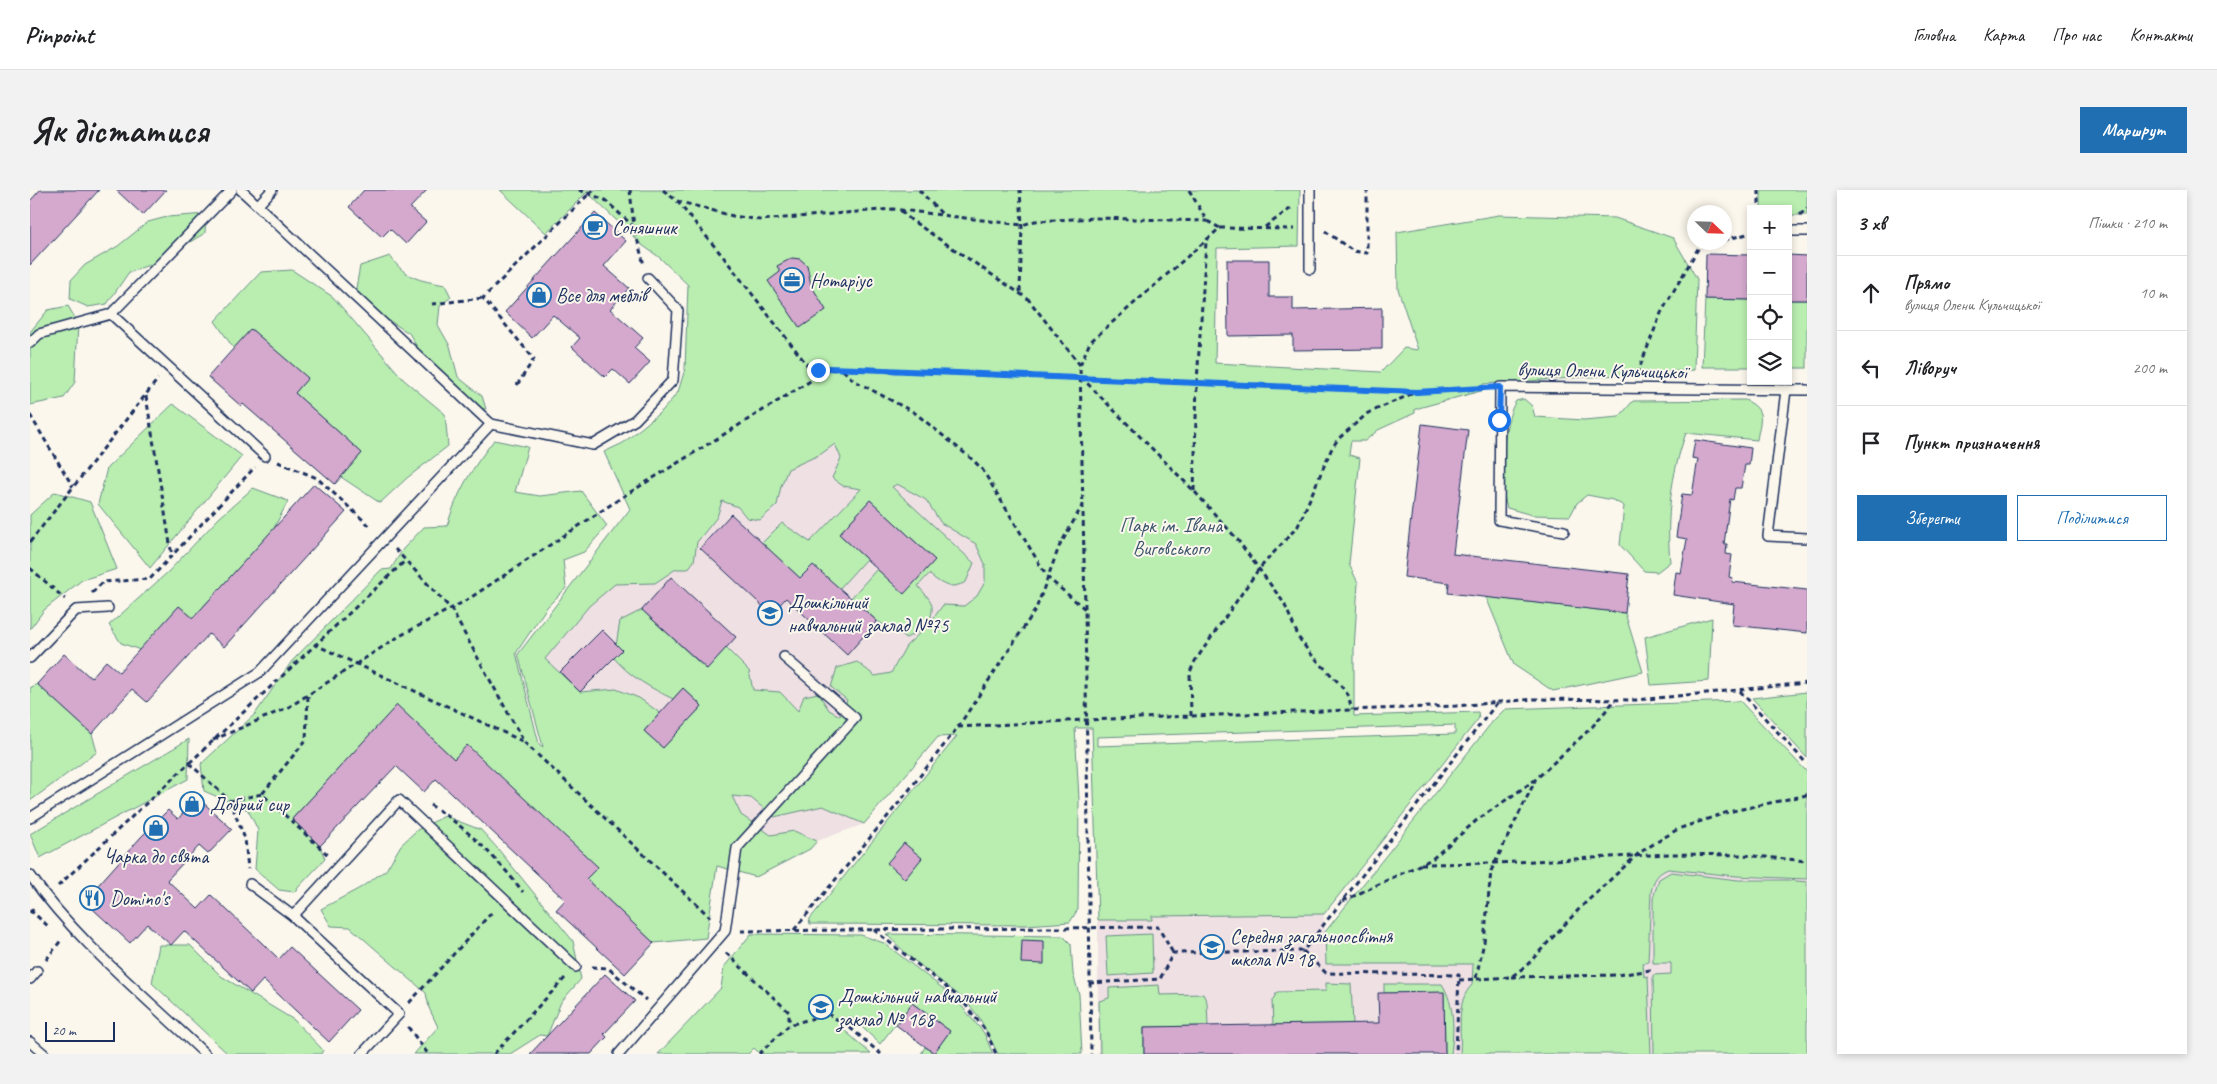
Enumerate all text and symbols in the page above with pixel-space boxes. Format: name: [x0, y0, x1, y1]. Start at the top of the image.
text: Pinpoint: [25, 20, 94, 50]
text: Головна: [1913, 24, 1955, 46]
text: Карта: [1983, 24, 2024, 46]
text: Про нас: [2052, 24, 2102, 46]
text: Контакти: [2130, 24, 2192, 46]
button: Маршрут: [2080, 107, 2187, 153]
text: Як дістатися: [30, 108, 208, 153]
north arrow: [1687, 205, 1732, 250]
map controls: [1747, 205, 1792, 385]
button: +: [1747, 205, 1792, 250]
text: 3 хв: [1857, 210, 1886, 236]
text: Пішки · 210 m: [2088, 213, 2167, 233]
cafe icon: Соняшник: [582, 214, 608, 240]
place label: Соняшник: [612, 215, 678, 240]
button: −: [1747, 250, 1792, 295]
office icon: Нотаріус: [779, 267, 805, 293]
place label: Нотаріус: [810, 268, 873, 293]
text: Прямо: [1904, 271, 1949, 295]
icon: ahead: [1857, 279, 1885, 307]
shop icon: Все для меблів: [526, 282, 552, 308]
place label: Все для меблів: [556, 283, 652, 308]
text: 10 m: [2140, 283, 2167, 303]
button: locate: [1747, 295, 1792, 340]
text: вулиця Олени Кульчицької: [1904, 295, 2040, 315]
button: layers: [1747, 340, 1792, 385]
icon: left: [1857, 354, 1885, 382]
text: Ліворуч: [1904, 356, 1956, 380]
street label: вулиця Олени Кульчицької: [1517, 357, 1691, 385]
text: 200 m: [2133, 358, 2167, 378]
route end: [807, 359, 830, 382]
route start: [1488, 409, 1511, 432]
icon: arrive: [1857, 429, 1885, 457]
text: Пункт призначення: [1904, 431, 2039, 455]
button: Зберегти: [1857, 495, 2007, 541]
button: Поділитися: [2017, 495, 2167, 541]
park label: Парк ім. Івана Виговського: [1120, 513, 1224, 561]
place label: Дошкільний навчальний заклад №75: [788, 590, 950, 639]
school or university icon: Дошкільний навчальний заклад №75: [757, 600, 783, 626]
shop icon: Добрий сир: [179, 791, 205, 817]
place label: Добрий сир: [210, 792, 291, 817]
shop icon: Чарка до свята: [143, 815, 169, 841]
place label: Чарка до свята: [104, 844, 210, 869]
restaurant icon: Domino's: [79, 885, 105, 911]
place label: Domino's: [110, 886, 171, 911]
place label: Середня загальноосвітня школа № 18: [1230, 924, 1393, 972]
school or university icon: Середня загальноосвітня школа № 18: [1199, 934, 1225, 960]
place label: Дошкільний навчальний заклад № 168: [835, 984, 998, 1033]
school or university icon: Дошкільний навчальний заклад № 168: [808, 994, 834, 1020]
scale bar: [45, 1019, 115, 1042]
text: 20 m: [52, 1022, 76, 1039]

